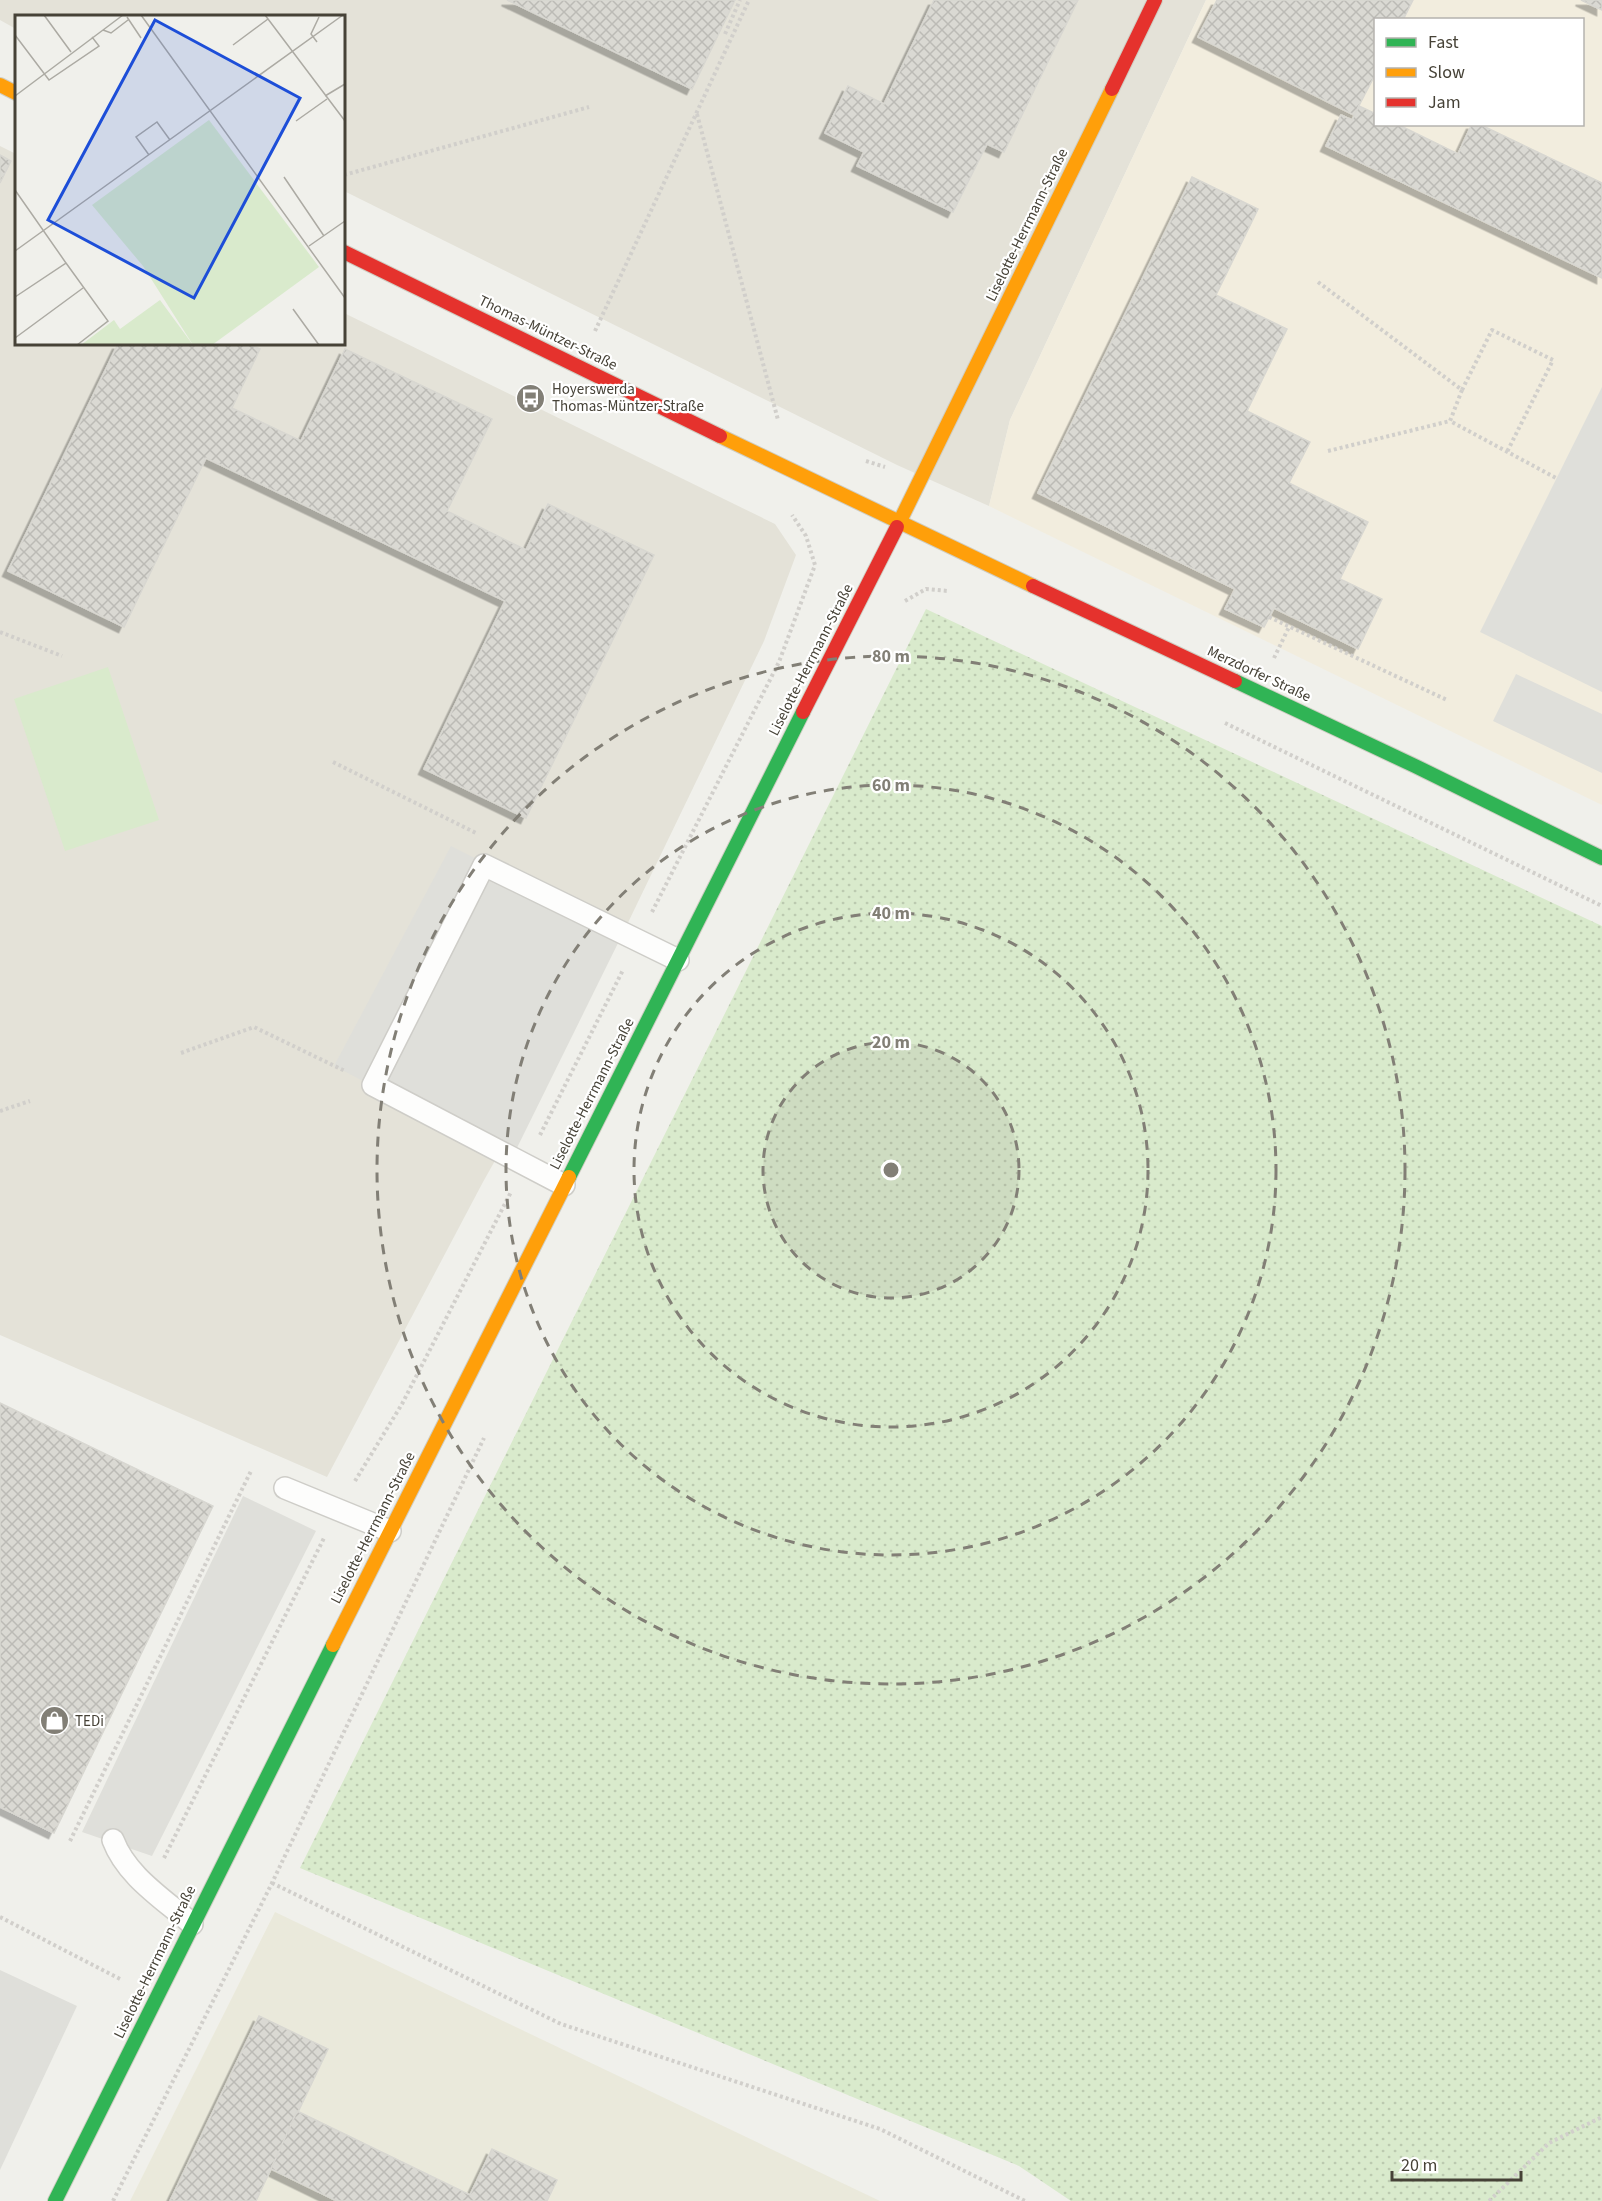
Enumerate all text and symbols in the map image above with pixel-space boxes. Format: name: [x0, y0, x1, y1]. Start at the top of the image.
inset map: [15, 15, 345, 345]
legend: [1374, 18, 1584, 126]
text: Fast: [1428, 30, 1459, 55]
text: Slow: [1428, 60, 1465, 85]
text: Jam: [1428, 90, 1461, 115]
street label: Liselotte-Herrmann-Straße: [981, 145, 1073, 305]
street label: Thomas-Müntzer-Straße: [475, 290, 621, 376]
place label: Hoyerswerda Thomas-Müntzer-Straße: [552, 379, 704, 417]
bus stop icon: Hoyerswerda Thomas-Müntzer-Straße: [515, 382, 547, 414]
street label: Liselotte-Herrmann-Straße: [764, 580, 858, 740]
street label: Merzdorfer Straße: [1204, 641, 1314, 707]
text: 80 m: [872, 644, 910, 669]
text: 60 m: [872, 773, 910, 798]
text: 40 m: [872, 901, 910, 926]
street label: Liselotte-Herrmann-Straße: [545, 1014, 639, 1174]
text: 20 m: [872, 1030, 910, 1055]
centre of rings: [881, 1160, 901, 1180]
street label: Liselotte-Herrmann-Straße: [326, 1448, 420, 1608]
shop icon: TEDi: [38, 1705, 70, 1737]
place label: TEDi: [75, 1711, 104, 1732]
street label: Liselotte-Herrmann-Straße: [109, 1882, 201, 2042]
scale bar: [1392, 2144, 1521, 2182]
text: 20 m: [1401, 2153, 1437, 2178]

